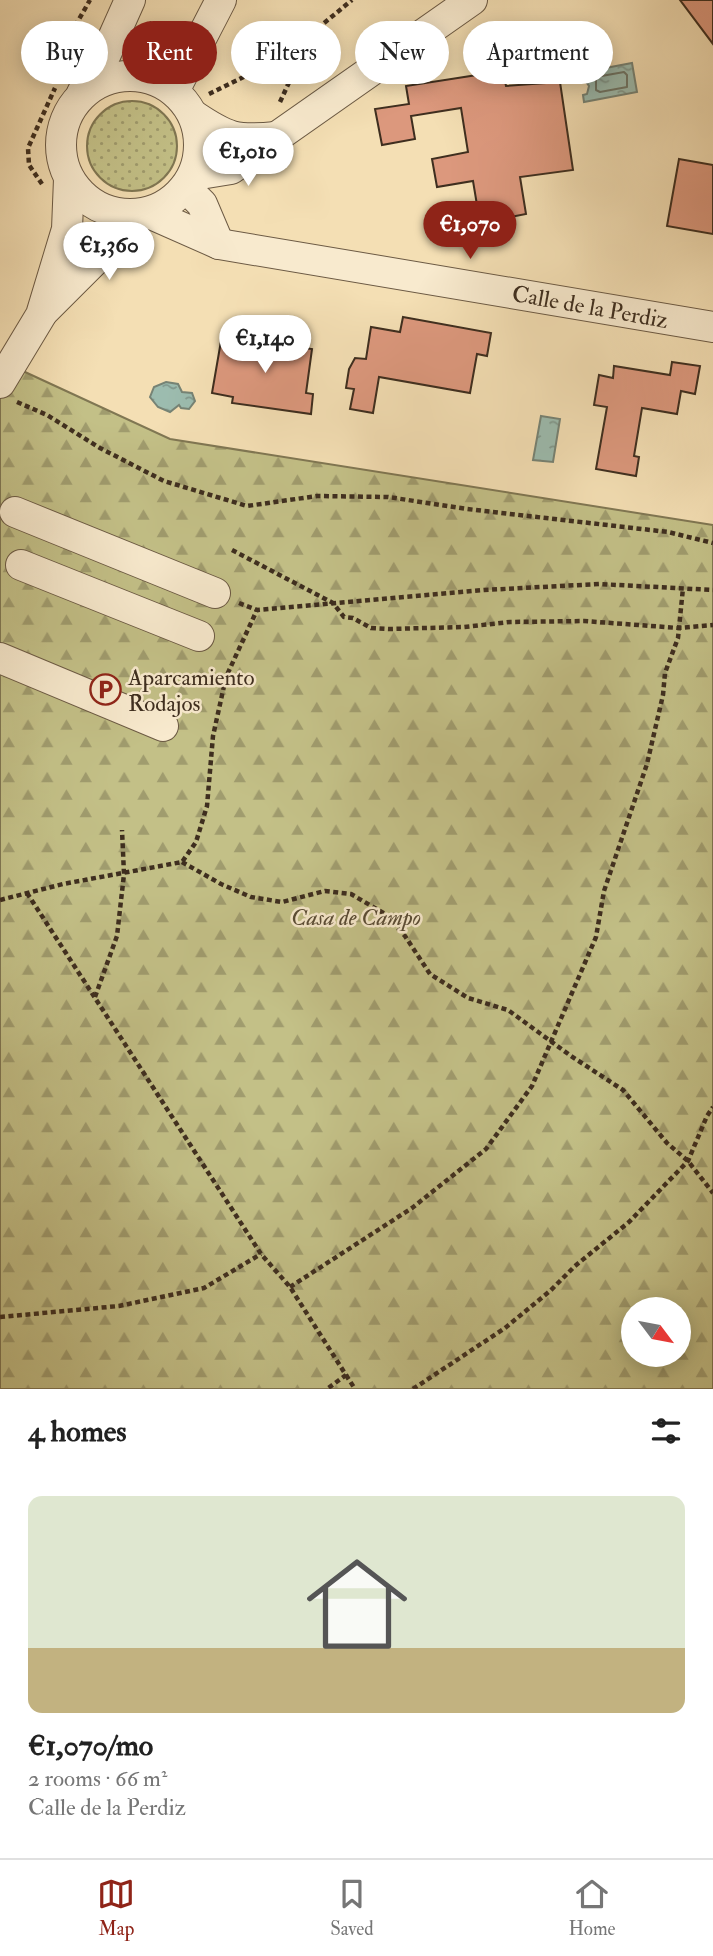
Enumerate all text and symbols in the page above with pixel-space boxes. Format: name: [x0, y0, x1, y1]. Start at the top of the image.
chip: Buy: [21, 21, 108, 84]
chip: Rent: [122, 21, 217, 84]
chip: Filters: [231, 21, 341, 84]
chip: New: [355, 21, 449, 84]
chip: Apartment: [463, 21, 613, 84]
pin: €1,010: [191, 128, 305, 188]
text: €1,010: [219, 136, 277, 165]
pin: €1,070: [413, 202, 527, 261]
text: €1,070: [439, 209, 501, 238]
pin: €1,360: [52, 222, 166, 282]
text: €1,360: [79, 230, 139, 259]
street label: Calle de la Perdiz: [510, 279, 670, 335]
pin: €1,140: [208, 316, 322, 375]
text: €1,140: [235, 323, 295, 352]
place label: Aparcamiento Rodajos: [127, 663, 255, 718]
parking icon: Aparcamiento Rodajos: [88, 673, 122, 707]
park label: Casa de Campo: [291, 903, 421, 932]
north arrow: [621, 1297, 691, 1367]
map controls: [621, 1297, 691, 1367]
icon: filters: [647, 1412, 685, 1450]
text: 4 homes: [28, 1413, 127, 1450]
icon: home: [294, 1541, 420, 1667]
text: €1,070/mo: [28, 1727, 153, 1764]
text: 2 rooms · 66 m²: [28, 1764, 167, 1793]
text: Calle de la Perdiz: [28, 1793, 186, 1822]
tab: Map: [97, 1875, 135, 1941]
tab: Saved: [330, 1875, 374, 1941]
tab: Home: [568, 1875, 616, 1941]

